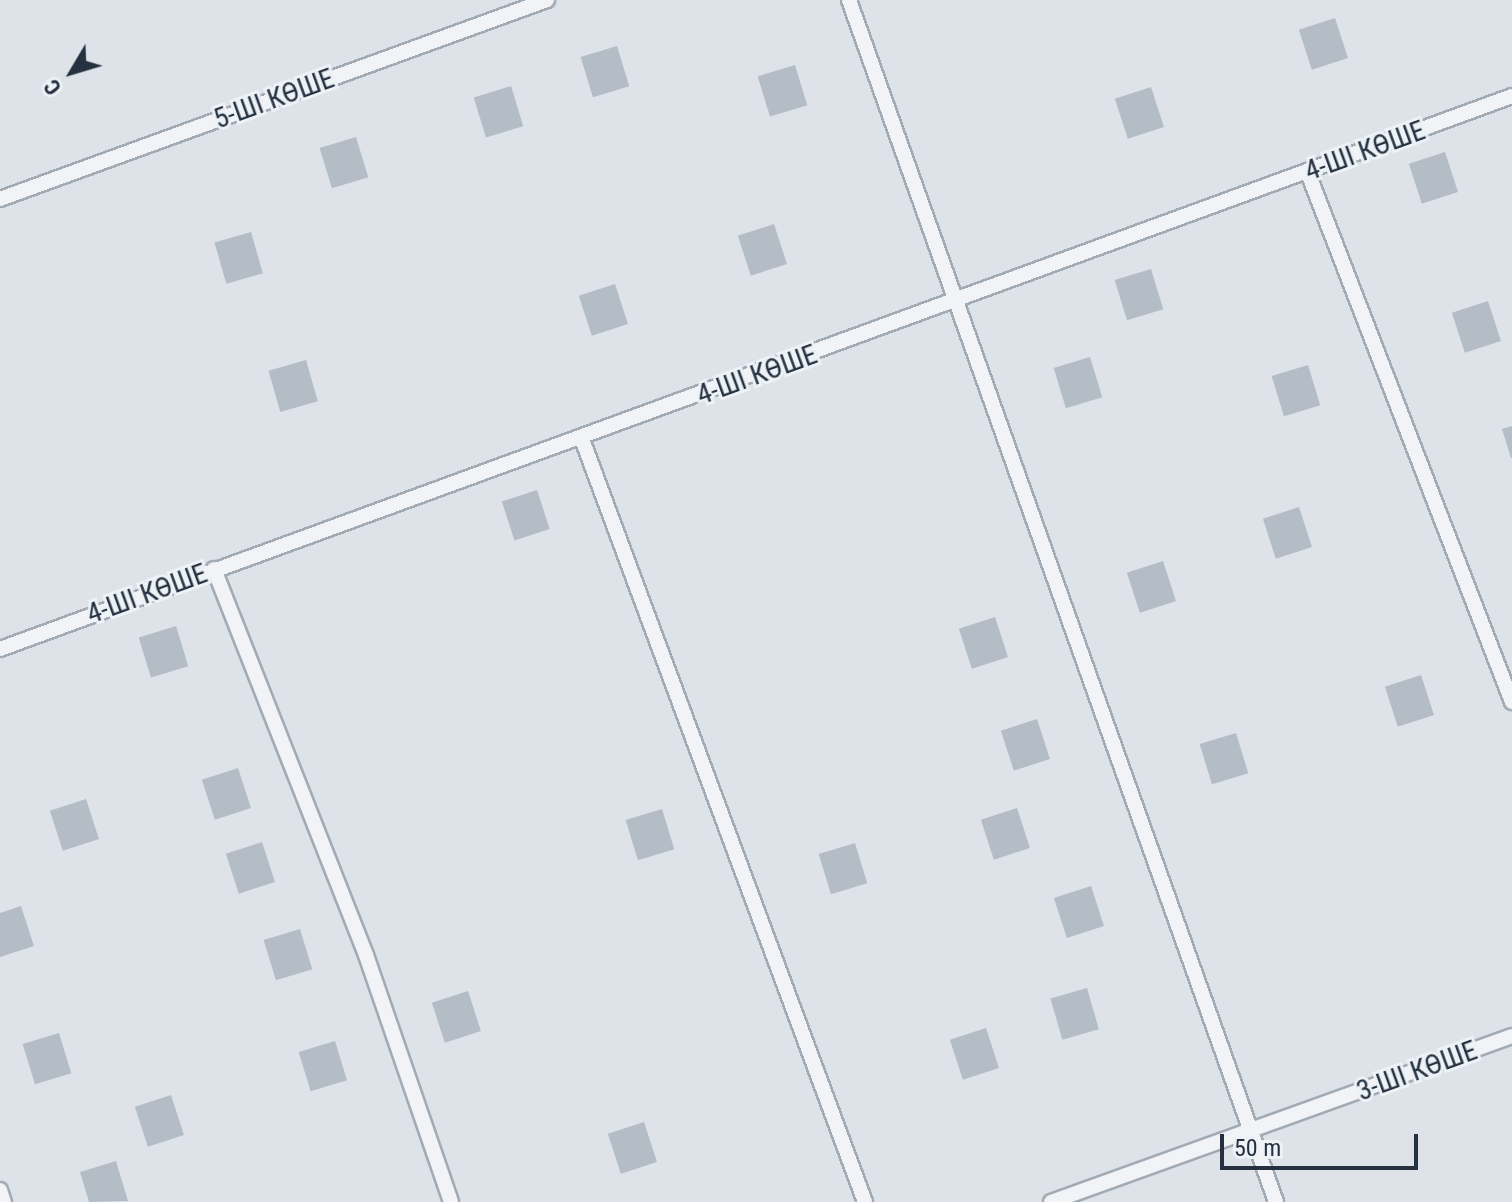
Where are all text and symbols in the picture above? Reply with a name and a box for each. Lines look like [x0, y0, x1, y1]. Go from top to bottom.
north arrow [32, 32, 112, 112]
street label: 5-ШІ КӨШЕ [209, 62, 339, 136]
text: С [39, 74, 66, 100]
street label: 4-ШІ КӨШЕ [1300, 114, 1430, 188]
street label: 4-ШІ КӨШЕ [692, 338, 822, 412]
street label: 4-ШІ КӨШЕ [82, 557, 212, 631]
street label: 3-ШІ КӨШЕ [1352, 1034, 1482, 1108]
scale bar [1224, 1118, 1422, 1168]
text: 50 m [1234, 1134, 1281, 1162]

